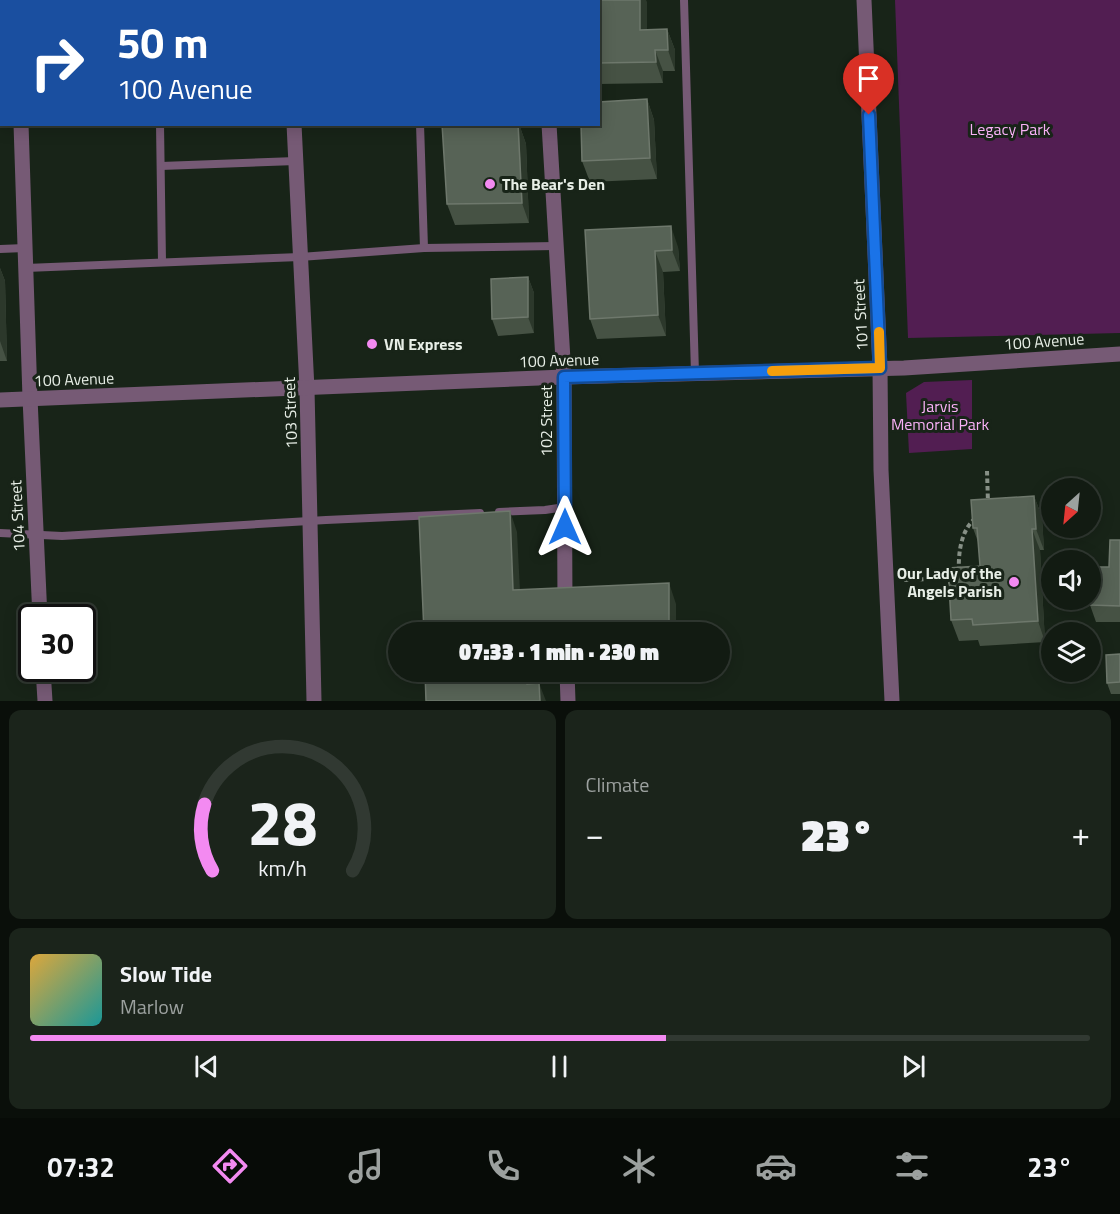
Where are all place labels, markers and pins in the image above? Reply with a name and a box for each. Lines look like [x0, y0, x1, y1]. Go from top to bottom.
pin [843, 53, 894, 115]
place label: The Bear's Den [502, 172, 605, 196]
marker: The Bear's Den [483, 177, 497, 191]
place label: VN Express [384, 332, 463, 356]
marker: VN Express [365, 337, 379, 351]
place label: Our Lady of the Angels Parish [897, 561, 1002, 603]
marker: Our Lady of the Angels Parish [1007, 575, 1021, 589]

